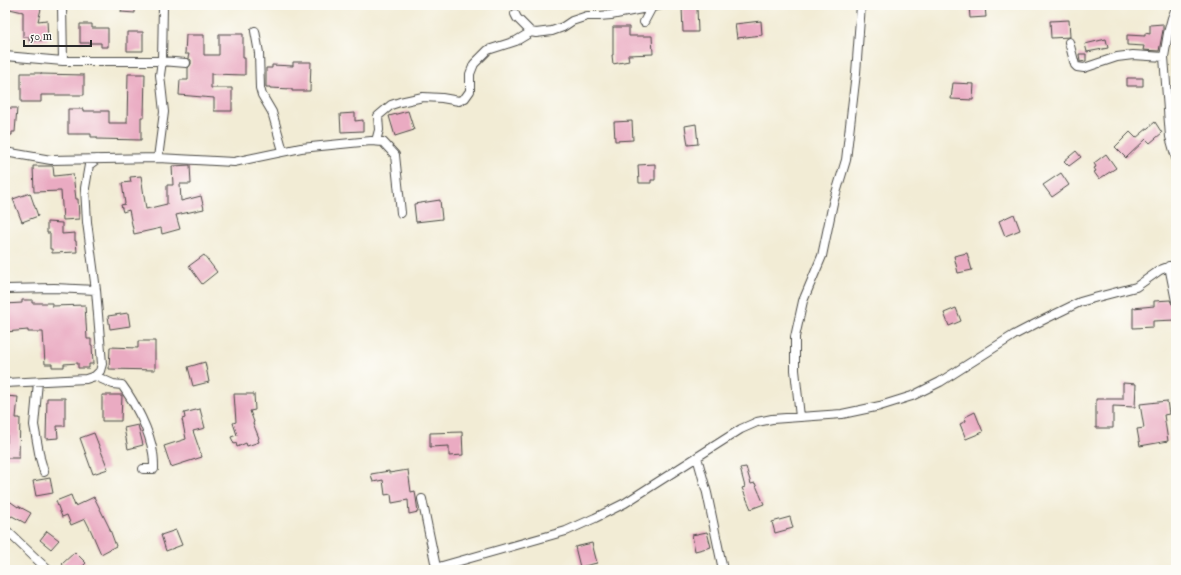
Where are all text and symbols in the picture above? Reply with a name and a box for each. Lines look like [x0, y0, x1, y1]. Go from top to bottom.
scale bar [24, 22, 91, 48]
text: 50 m [30, 29, 52, 44]

